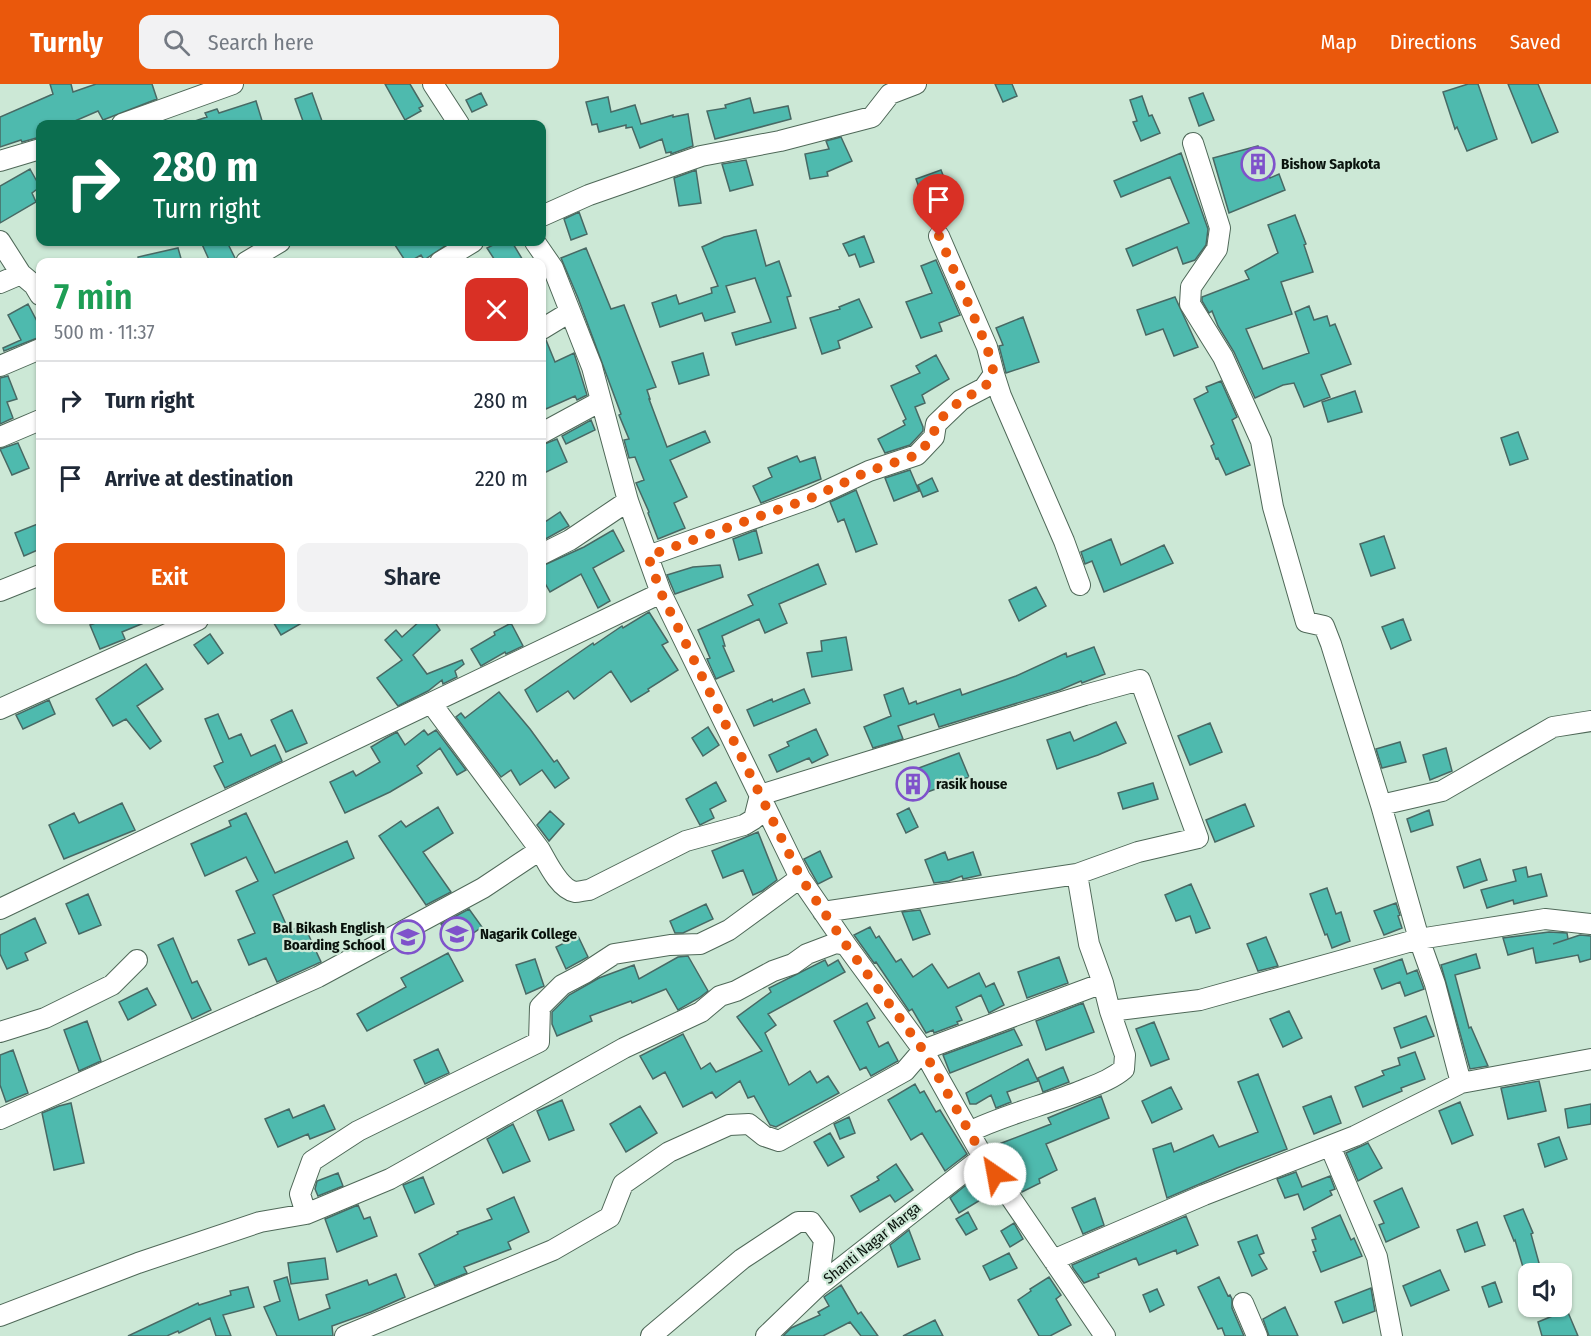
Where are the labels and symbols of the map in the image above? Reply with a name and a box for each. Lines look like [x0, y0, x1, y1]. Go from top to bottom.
building icon: Bishow Sapkota [1240, 146, 1276, 182]
place label: Bishow Sapkota [1281, 155, 1381, 173]
pin [913, 174, 964, 236]
building icon: rasik house [895, 766, 931, 802]
place label: rasik house [936, 775, 1008, 793]
school or university icon: Nagarik College [439, 916, 475, 952]
place label: Bal Bikash English Boarding School [273, 919, 386, 954]
school or university icon: Bal Bikash English Boarding School [390, 919, 426, 955]
place label: Nagarik College [480, 925, 577, 943]
position arrow [963, 1142, 1027, 1206]
street label: Shanti Nagar Marga [820, 1199, 924, 1287]

